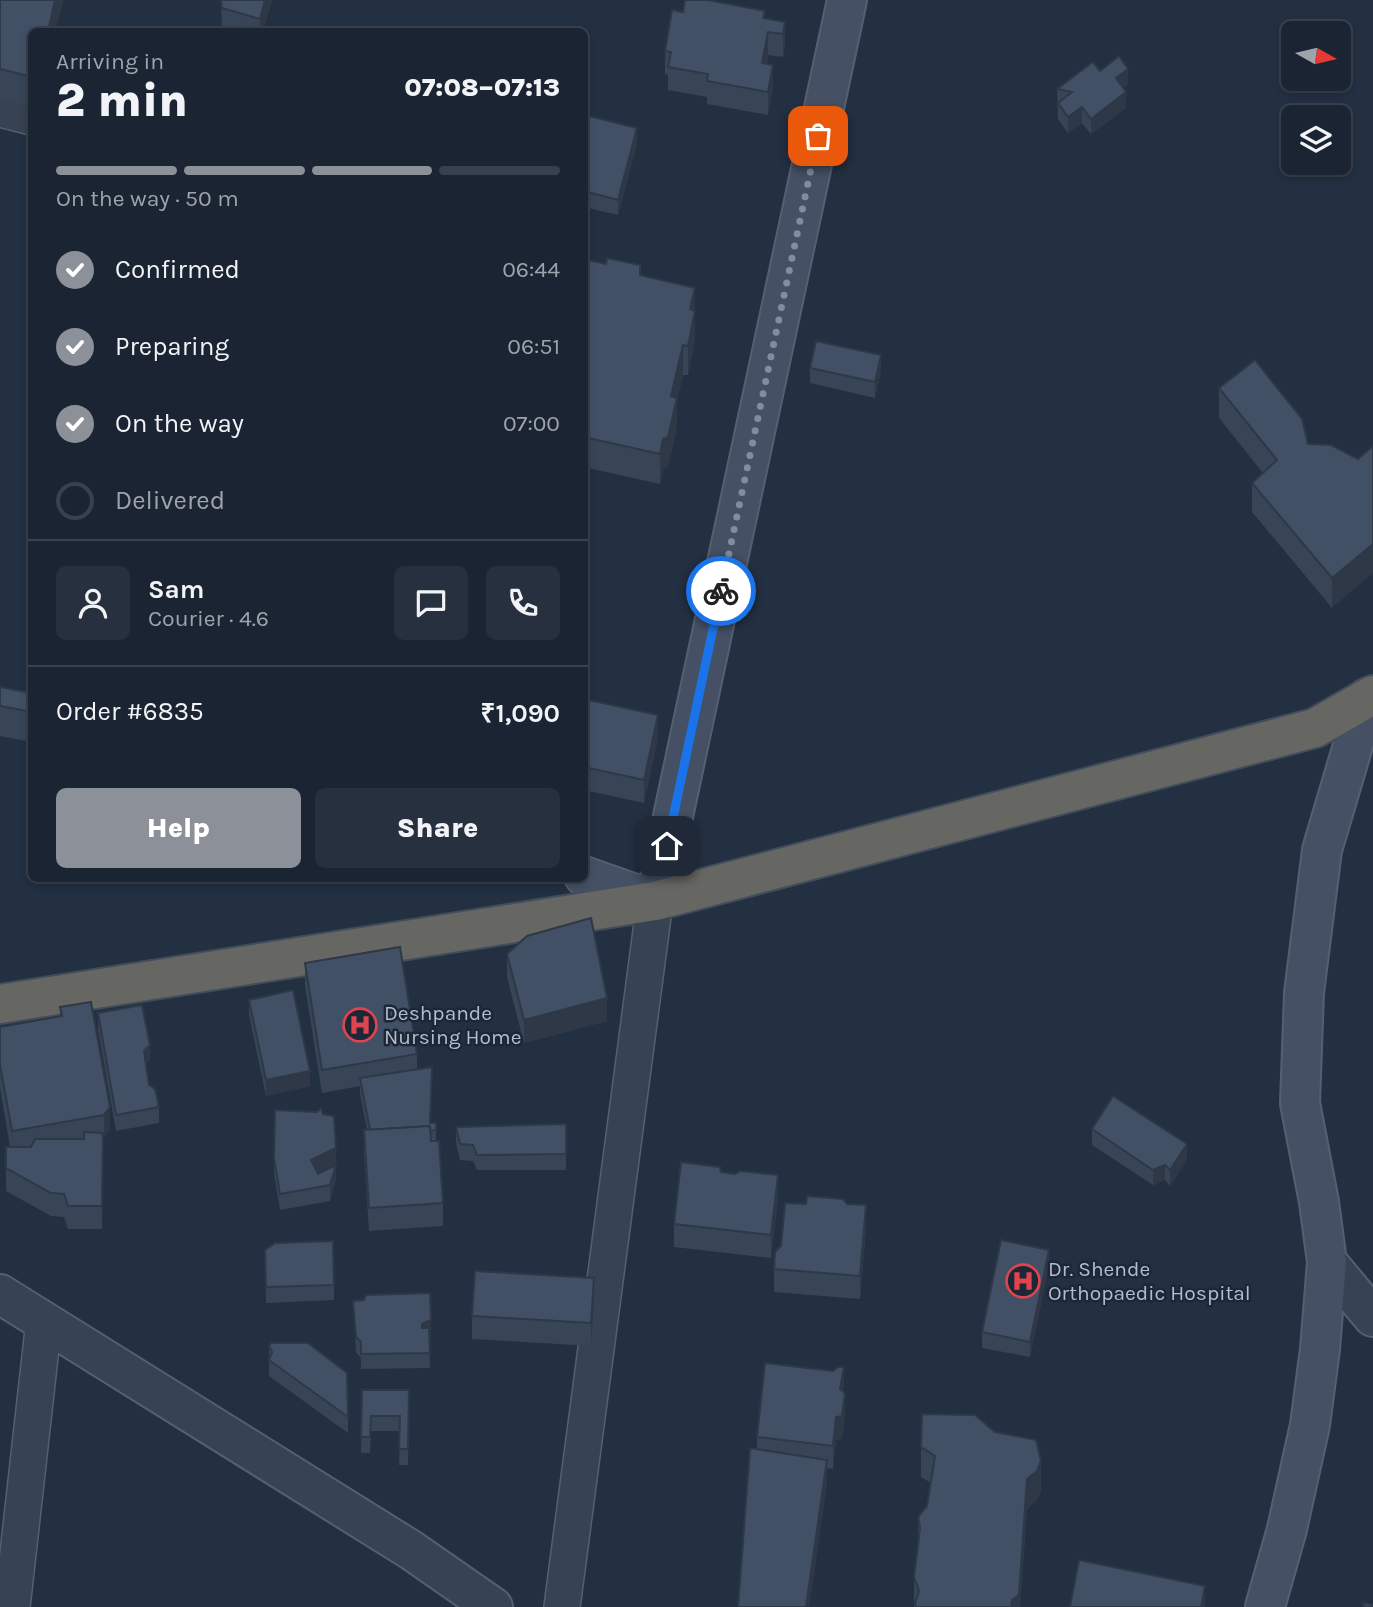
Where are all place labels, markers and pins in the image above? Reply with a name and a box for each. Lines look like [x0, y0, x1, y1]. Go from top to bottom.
pin [788, 106, 848, 166]
pin [637, 816, 697, 876]
place label: Deshpande Nursing Home [384, 1001, 521, 1049]
hospital icon: Deshpande Nursing Home [341, 1006, 379, 1044]
place label: Dr. Shende Orthopaedic Hospital [1048, 1257, 1251, 1305]
hospital icon: Dr. Shende Orthopaedic Hospital [1004, 1262, 1042, 1300]

